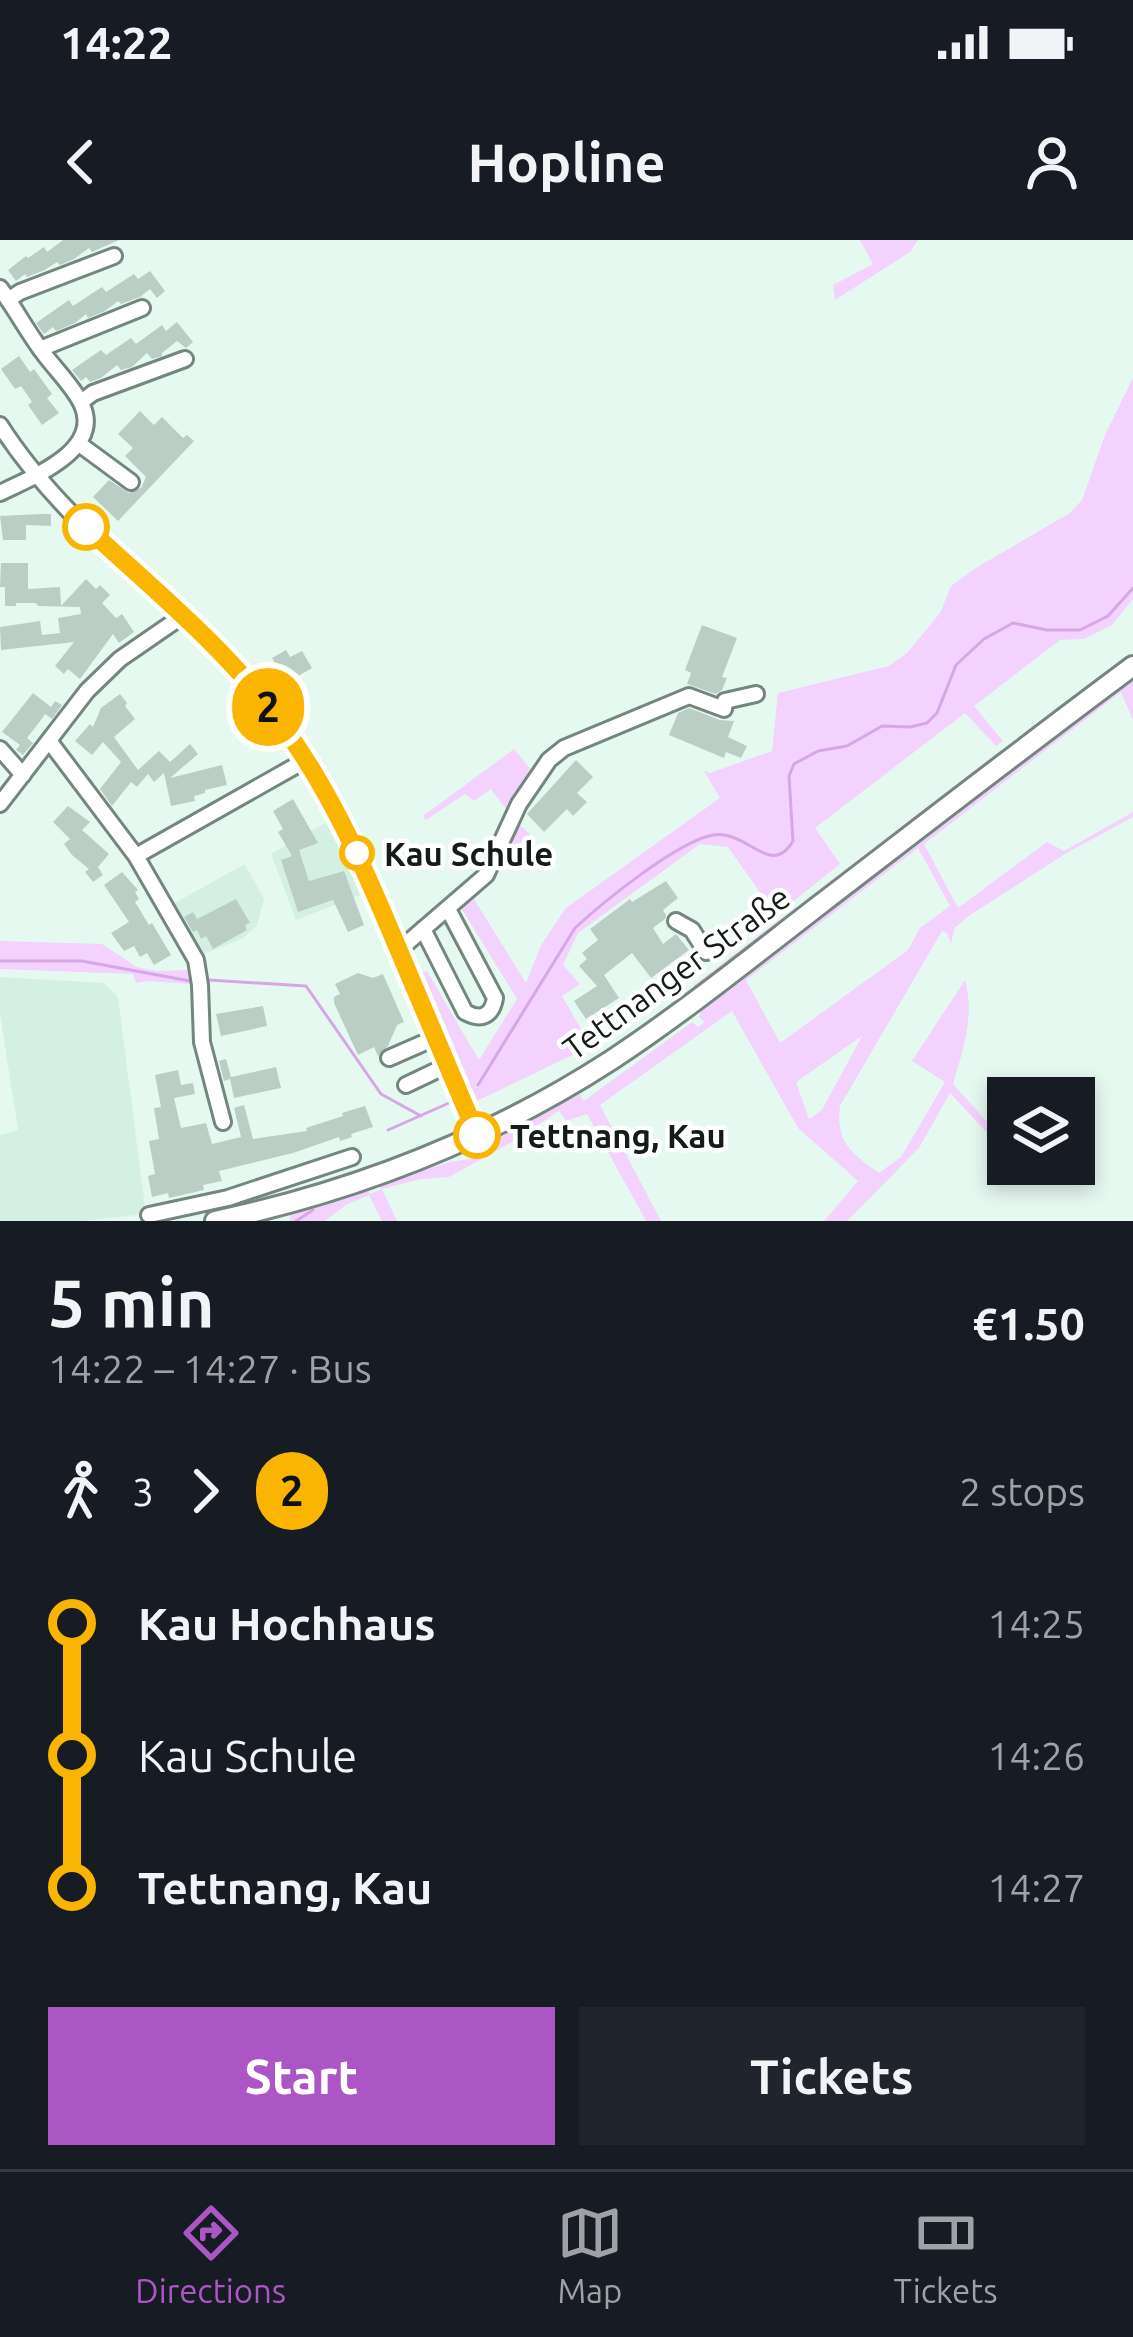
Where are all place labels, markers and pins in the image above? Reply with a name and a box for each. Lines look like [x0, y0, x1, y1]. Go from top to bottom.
unlabelled marker [64, 505, 108, 549]
place label: Kau Schule [384, 835, 553, 872]
marker: Kau Schule [341, 837, 373, 869]
marker: Tettnang, Kau [455, 1113, 499, 1157]
place label: Tettnang, Kau [510, 1117, 726, 1154]

